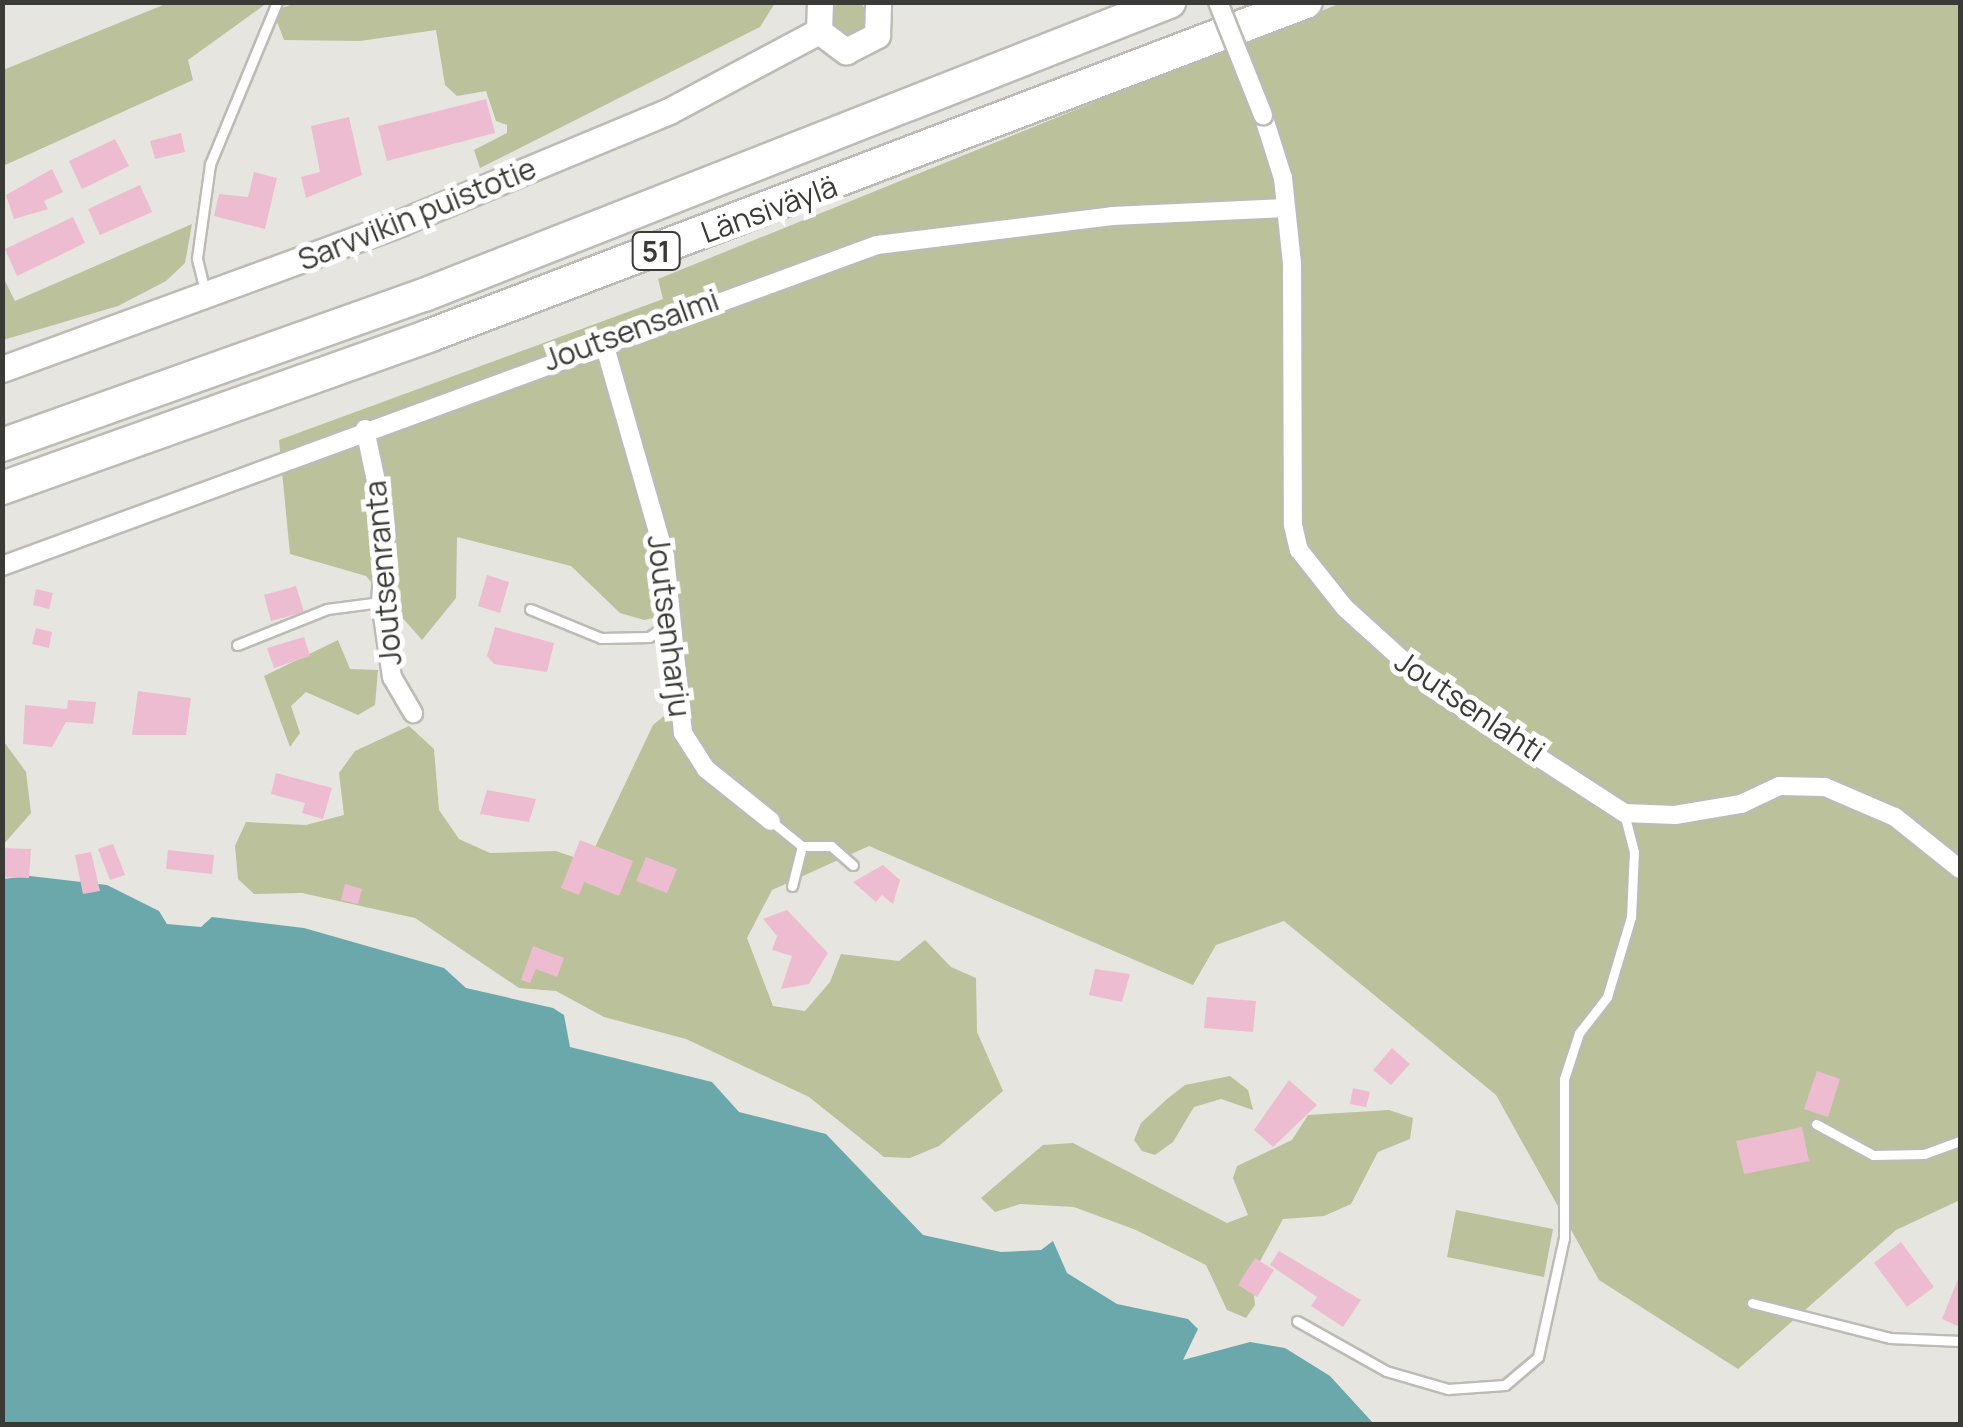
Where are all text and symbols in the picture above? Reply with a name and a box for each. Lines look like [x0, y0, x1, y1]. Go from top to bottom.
street label: Sarvvikin puistotie [293, 150, 541, 278]
street label: Länsiväylä [696, 168, 842, 250]
road number: 51 [631, 228, 681, 274]
street label: Joutsensalmi [538, 282, 724, 378]
street label: Joutsenranta [357, 479, 409, 667]
street label: Joutsenharju [640, 533, 698, 719]
street label: Joutsenlahti [1388, 643, 1552, 769]

